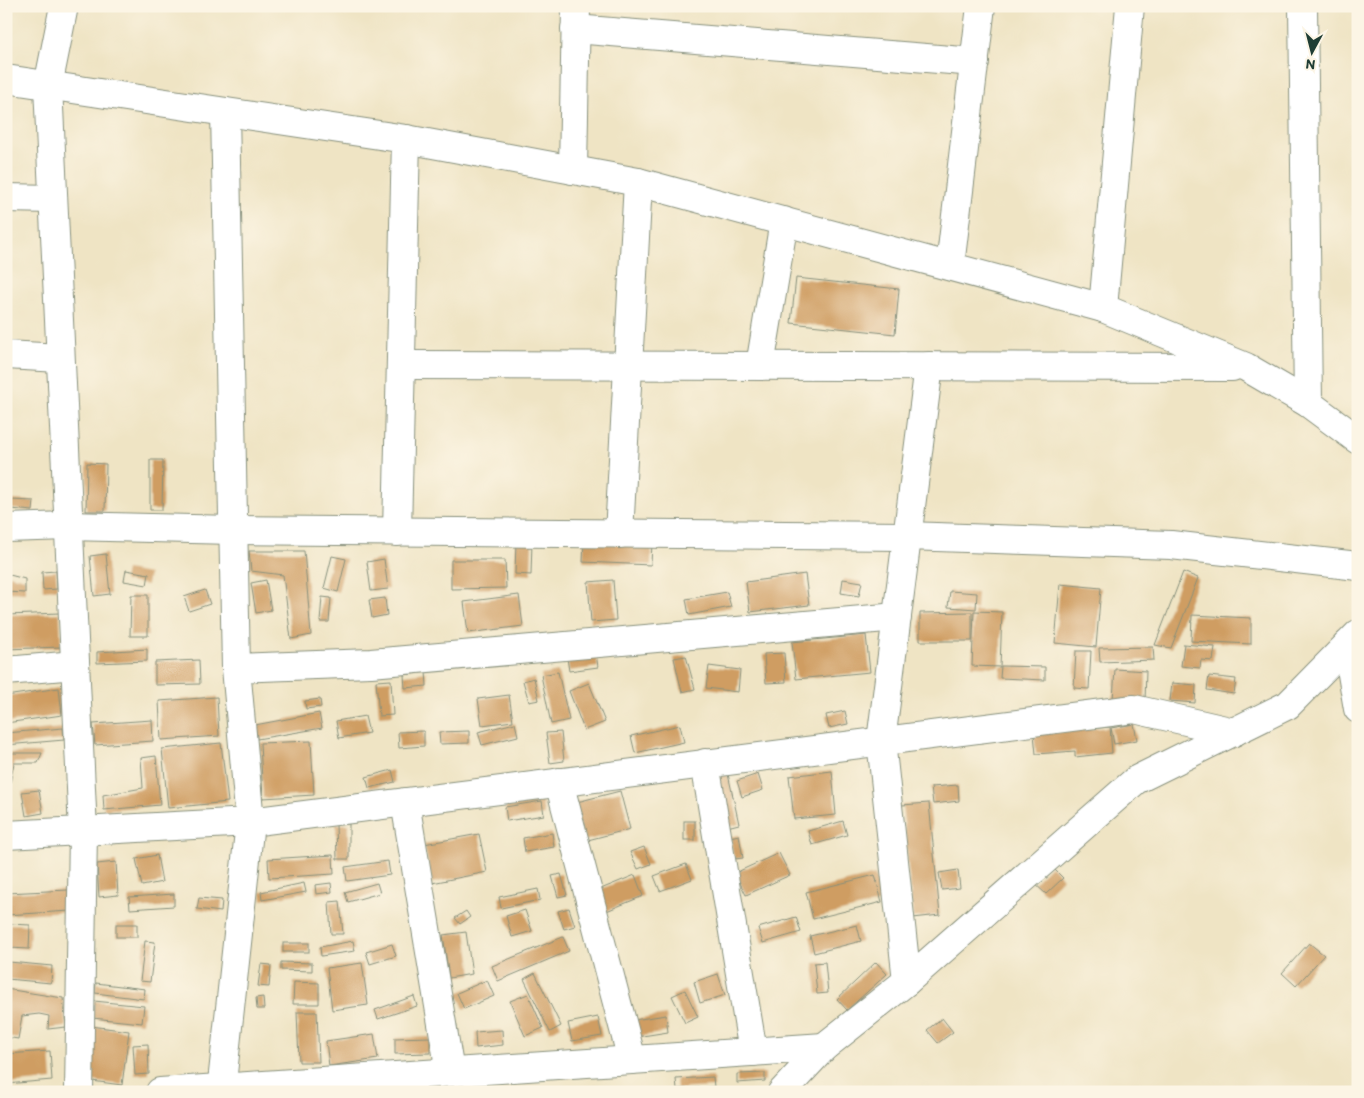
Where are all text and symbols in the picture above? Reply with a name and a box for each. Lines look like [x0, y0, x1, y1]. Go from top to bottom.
north arrow [1286, 28, 1336, 78]
text: N [1305, 55, 1316, 73]

